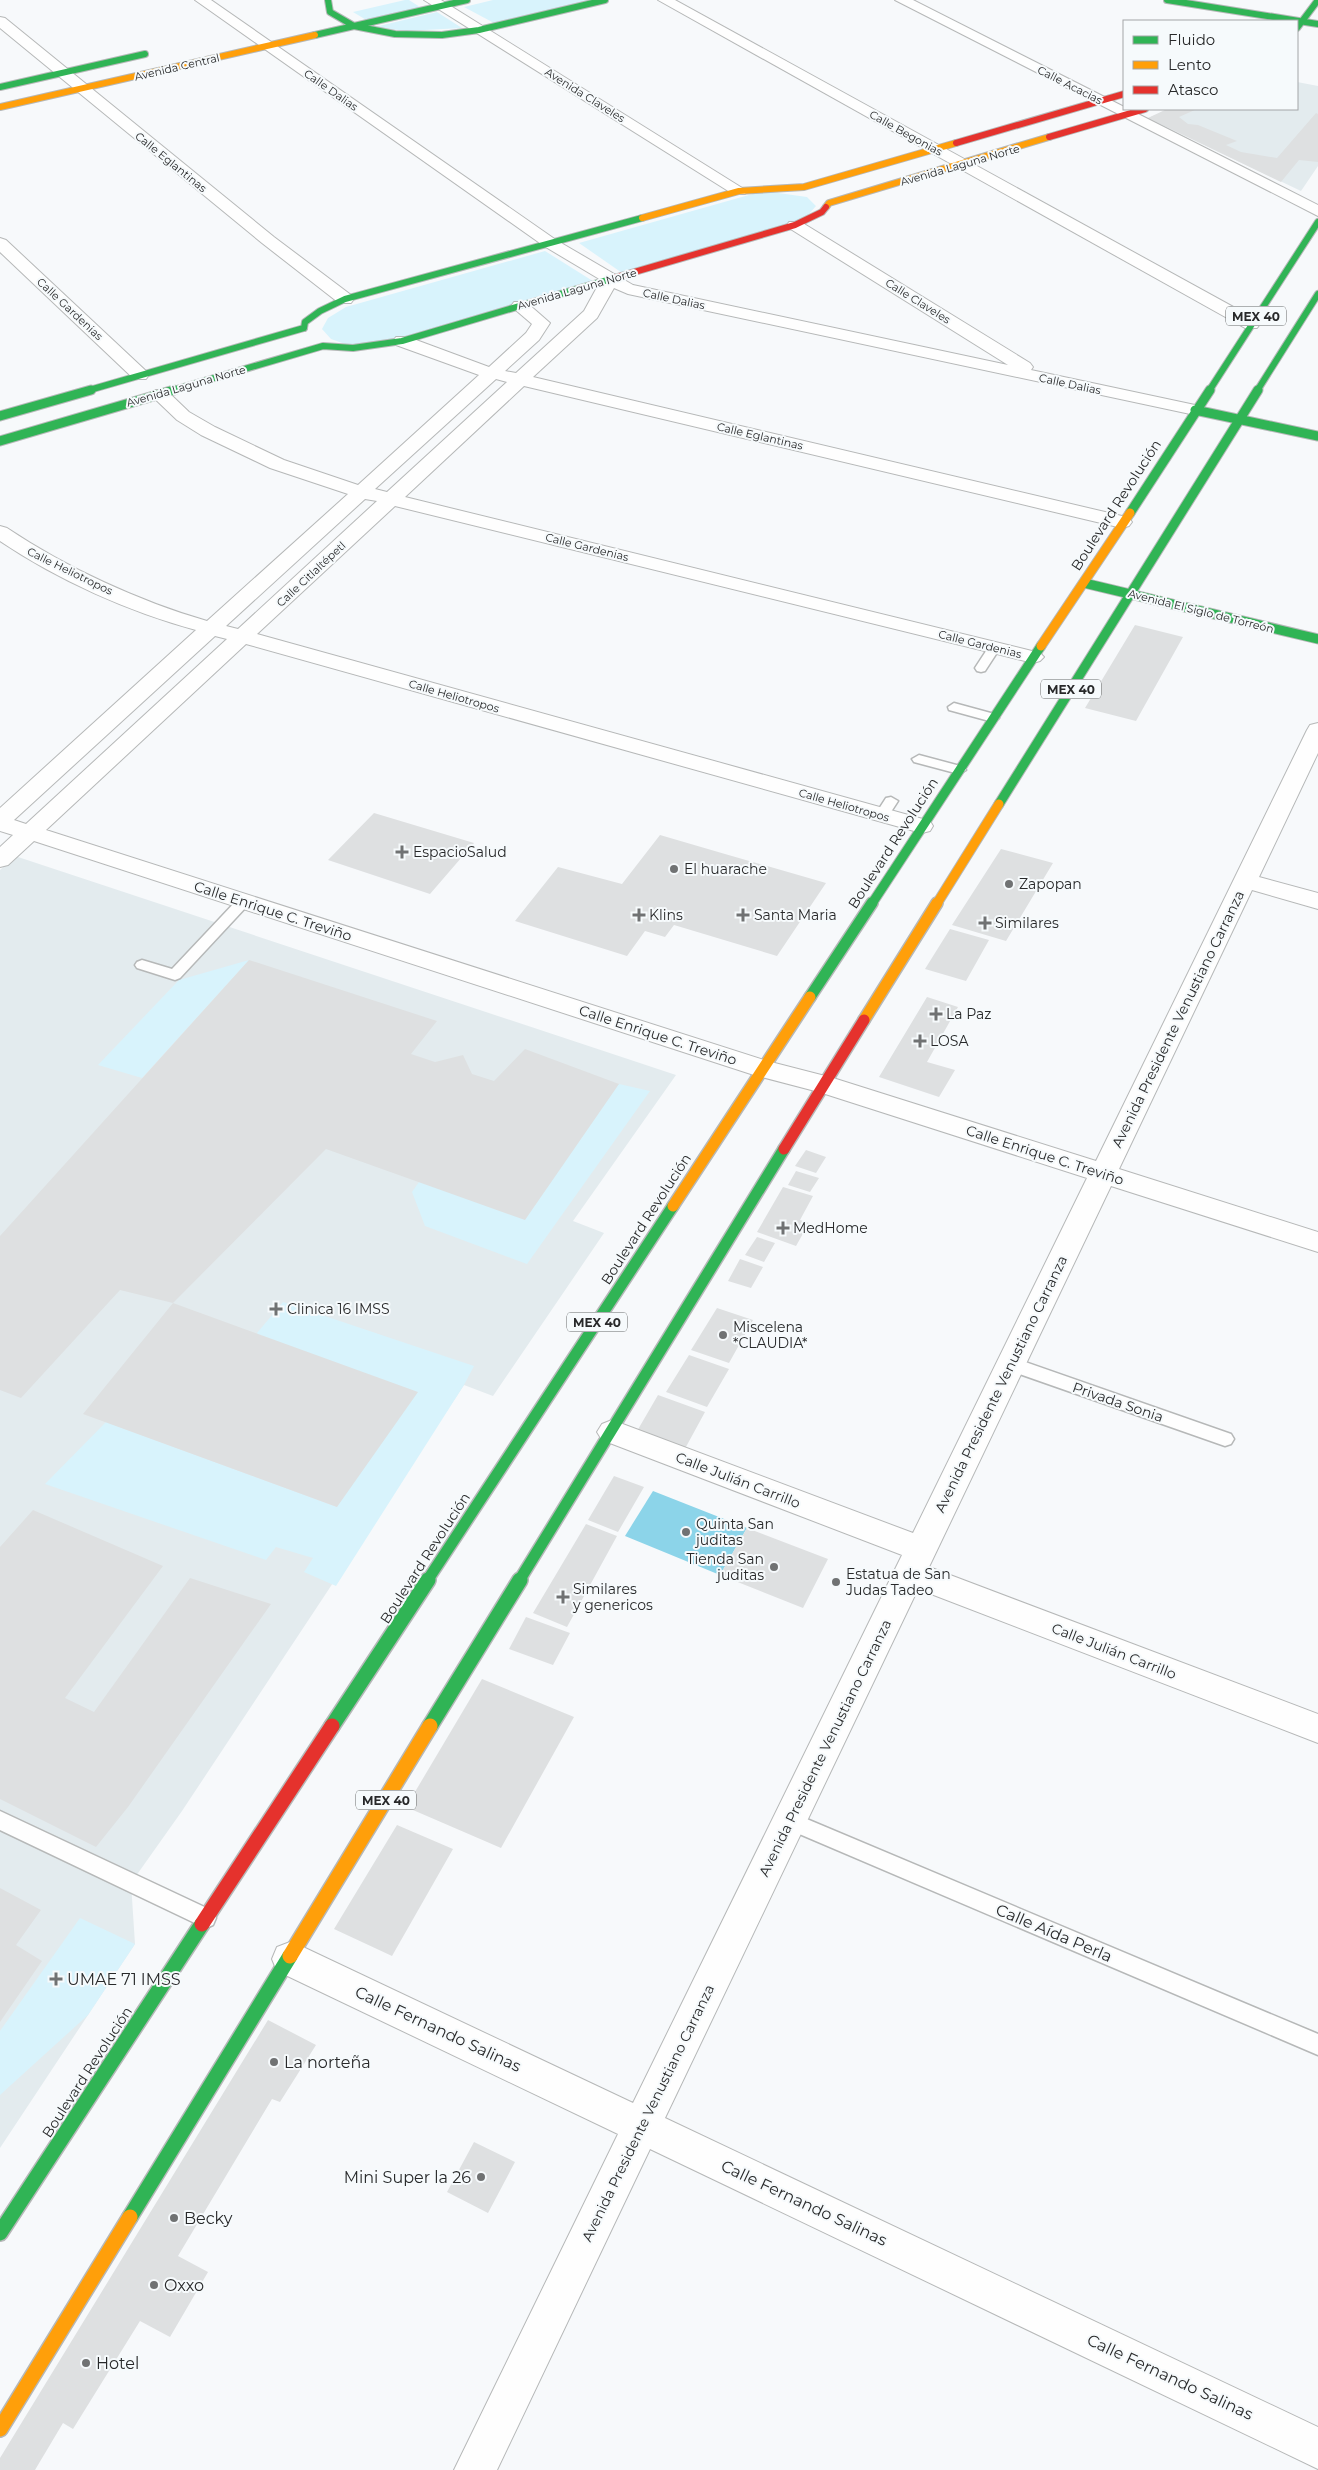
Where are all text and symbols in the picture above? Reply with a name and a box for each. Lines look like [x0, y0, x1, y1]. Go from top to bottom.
legend [1123, 20, 1298, 110]
text: Fluido [1168, 30, 1215, 49]
street label: Avenida Central [133, 50, 221, 84]
text: Lento [1168, 55, 1211, 74]
street label: Calle Acacias [1035, 63, 1105, 108]
street label: Avenida Claveles [542, 65, 628, 126]
street label: Calle Dalias [301, 66, 361, 114]
text: Atasco [1168, 80, 1218, 99]
street label: Calle Begonias [867, 107, 945, 159]
street label: Calle Eglantinas [132, 129, 210, 196]
street label: Avenida Laguna Norte [899, 141, 1022, 189]
street label: Avenida Laguna Norte [516, 265, 639, 313]
street label: Calle Gardenias [34, 275, 106, 344]
street label: Calle Claveles [883, 275, 954, 327]
street label: Calle Dalias [642, 286, 707, 313]
road number: MEX 40 [1226, 306, 1286, 326]
street label: Avenida Laguna Norte [125, 362, 248, 410]
street label: Calle Dalias [1038, 371, 1103, 398]
street label: Calle Eglantinas [716, 419, 805, 453]
street label: Boulevard Revolución [1067, 436, 1165, 574]
street label: Calle Gardenias [544, 530, 631, 564]
street label: Calle Citlaltépetl [273, 538, 349, 610]
street label: Calle Heliotropos [25, 544, 116, 598]
street label: Avenida El Siglo de Torreón [1127, 586, 1275, 636]
street label: Calle Gardenias [937, 627, 1024, 661]
street label: Calle Heliotropos [407, 676, 501, 716]
road number: MEX 40 [1041, 680, 1101, 699]
street label: Boulevard Revolución [844, 774, 942, 912]
street label: Calle Heliotropos [797, 785, 891, 825]
place label: EspacioSalud [413, 843, 507, 861]
marker: EspacioSalud [395, 845, 409, 859]
place label: El huarache [684, 860, 767, 878]
marker: El huarache [668, 863, 680, 875]
place label: Zapopan [1019, 875, 1082, 893]
street label: Calle Enrique C. Treviño [192, 877, 354, 945]
marker: Zapopan [1003, 878, 1015, 890]
street label: Avenida Presidente Venustiano Carranza [1108, 887, 1248, 1151]
place label: Klins [649, 906, 683, 924]
place label: Santa Maria [754, 906, 837, 924]
marker: Santa Maria [736, 908, 750, 922]
marker: Klins [633, 909, 645, 921]
place label: Similares [995, 914, 1059, 932]
marker: Similares [979, 917, 991, 929]
street label: Calle Enrique C. Treviño [577, 1001, 739, 1069]
place label: La Paz [946, 1005, 991, 1023]
marker: La Paz [930, 1008, 942, 1020]
place label: LOSA [930, 1032, 969, 1050]
marker: LOSA [914, 1035, 926, 1047]
street label: Calle Enrique C. Treviño [964, 1121, 1126, 1189]
street label: Boulevard Revolución [597, 1150, 695, 1288]
place label: MedHome [793, 1219, 868, 1237]
marker: MedHome [777, 1222, 789, 1234]
street label: Avenida Presidente Venustiano Carranza [931, 1252, 1071, 1516]
place label: Clinica 16 IMSS [287, 1300, 390, 1318]
marker: Clinica 16 IMSS [269, 1302, 283, 1316]
road number: MEX 40 [567, 1312, 627, 1331]
place label: Miscelena *CLAUDIA* [733, 1318, 808, 1352]
marker: Miscelena *CLAUDIA* [717, 1329, 729, 1341]
street label: Privada Sonia [1070, 1378, 1166, 1426]
street label: Calle Julián Carrillo [673, 1448, 803, 1512]
street label: Boulevard Revolución [376, 1489, 474, 1627]
place label: Quinta San juditas [694, 1515, 774, 1549]
marker: Quinta San juditas [680, 1526, 692, 1538]
place label: Tienda San juditas [687, 1550, 764, 1584]
marker: Tienda San juditas [768, 1561, 780, 1573]
place label: Estatua de San Judas Tadeo [845, 1565, 951, 1599]
marker: Estatua de San Judas Tadeo [830, 1576, 842, 1588]
place label: Similares y genericos [572, 1580, 653, 1614]
marker: Similares y genericos [557, 1591, 569, 1603]
street label: Avenida Presidente Venustiano Carranza [755, 1616, 895, 1880]
street label: Calle Julián Carrillo [1049, 1619, 1179, 1683]
road number: MEX 40 [356, 1790, 416, 1810]
street label: Calle Aída Perla [993, 1900, 1115, 1966]
place label: UMAE 71 IMSS [67, 1970, 181, 1989]
marker: UMAE 71 IMSS [49, 1972, 63, 1986]
street label: Avenida Presidente Venustiano Carranza [578, 1981, 718, 2245]
street label: Calle Fernando Salinas [352, 1982, 524, 2076]
street label: Boulevard Revolución [38, 2003, 136, 2141]
place label: La norteña [284, 2053, 371, 2072]
marker: La norteña [268, 2056, 280, 2068]
street label: Calle Fernando Salinas [718, 2156, 890, 2250]
place label: Mini Super la 26 [344, 2168, 471, 2187]
marker: Mini Super la 26 [475, 2171, 487, 2183]
place label: Becky [184, 2209, 233, 2228]
marker: Becky [168, 2212, 180, 2224]
place label: Oxxo [164, 2276, 204, 2295]
marker: Oxxo [148, 2279, 160, 2291]
street label: Calle Fernando Salinas [1084, 2330, 1256, 2424]
place label: Hotel [96, 2354, 139, 2373]
marker: Hotel [80, 2357, 92, 2369]

